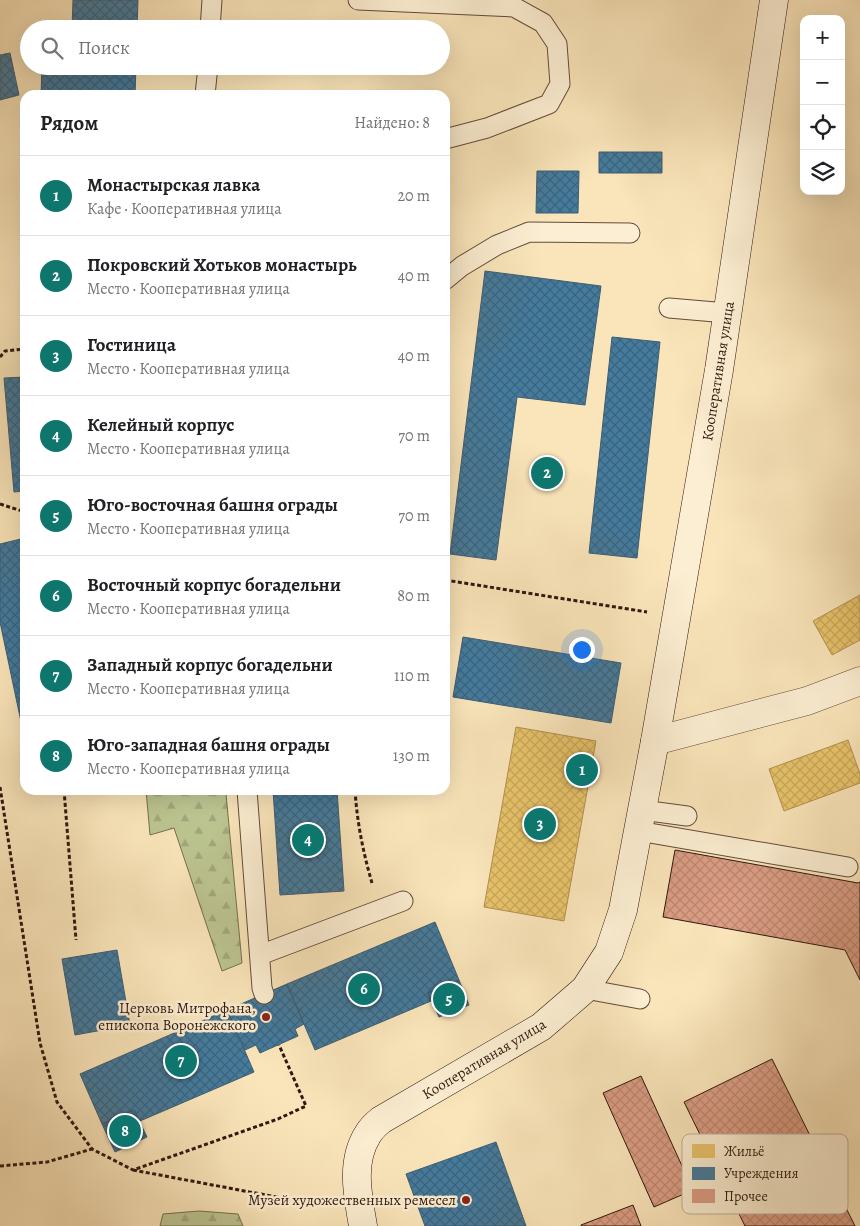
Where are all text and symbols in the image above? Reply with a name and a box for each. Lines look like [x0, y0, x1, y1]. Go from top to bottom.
map controls [800, 15, 845, 195]
button: + [800, 15, 845, 60]
search box [20, 20, 450, 75]
icon: search [38, 34, 66, 62]
text: Поиск [78, 35, 130, 61]
button: − [800, 60, 845, 105]
button: locate [800, 105, 845, 150]
text: Рядом [40, 109, 98, 137]
text: Найдено: 8 [354, 112, 430, 134]
button: layers [800, 150, 845, 195]
text: Монастырская лавка [87, 172, 260, 198]
text: 1 [53, 185, 59, 207]
text: 20 m [397, 185, 430, 207]
text: Кафе · Кооперативная улица [87, 198, 282, 220]
text: Покровский Хотьков монастырь [87, 252, 357, 278]
text: 2 [52, 265, 60, 287]
text: 40 m [398, 265, 430, 287]
text: Место · Кооперативная улица [87, 278, 290, 300]
street label: Кооперативная улица [697, 300, 739, 442]
text: Гостиница [87, 332, 176, 358]
text: 3 [53, 345, 59, 367]
text: 40 m [398, 345, 430, 367]
text: Место · Кооперативная улица [87, 358, 290, 380]
text: Келейный корпус [87, 412, 235, 438]
text: 4 [52, 425, 60, 447]
text: 70 m [398, 425, 430, 447]
text: Место · Кооперативная улица [87, 438, 290, 460]
pin: 2 [531, 454, 563, 492]
text: Юго-восточная башня ограды [87, 492, 338, 518]
text: 5 [53, 505, 59, 527]
text: 70 m [398, 505, 430, 527]
text: Место · Кооперативная улица [87, 518, 290, 540]
text: Восточный корпус богадельни [87, 572, 341, 598]
text: 6 [52, 585, 60, 607]
text: 80 m [397, 585, 430, 607]
text: Место · Кооперативная улица [87, 598, 290, 620]
your location [569, 637, 595, 663]
text: Западный корпус богадельни [87, 652, 333, 678]
text: 7 [53, 665, 59, 687]
text: 110 m [394, 665, 430, 687]
text: Место · Кооперативная улица [87, 678, 290, 700]
text: Юго-западная башня ограды [87, 732, 330, 758]
text: 8 [52, 745, 60, 767]
text: 130 m [393, 745, 430, 767]
pin: 1 [566, 751, 598, 789]
text: Место · Кооперативная улица [87, 758, 290, 780]
pin: 3 [524, 805, 556, 843]
pin: 4 [292, 821, 324, 859]
pin: 6 [348, 970, 380, 1008]
pin: 5 [433, 980, 465, 1018]
place label: Церковь Митрофана, епископа Воронежского [98, 998, 256, 1035]
marker: Церковь Митрофана, епископа Воронежского [260, 1011, 272, 1023]
street label: Кооперативная улица [418, 1014, 550, 1104]
pin: 7 [165, 1042, 197, 1080]
pin: 8 [109, 1112, 141, 1150]
legend [682, 1134, 848, 1214]
text: Жильё [724, 1142, 764, 1161]
text: Учреждения [724, 1164, 799, 1183]
text: Прочее [724, 1187, 768, 1206]
place label: Музей художественных ремесел [248, 1190, 456, 1210]
marker: Музей художественных ремесел [460, 1194, 472, 1206]

